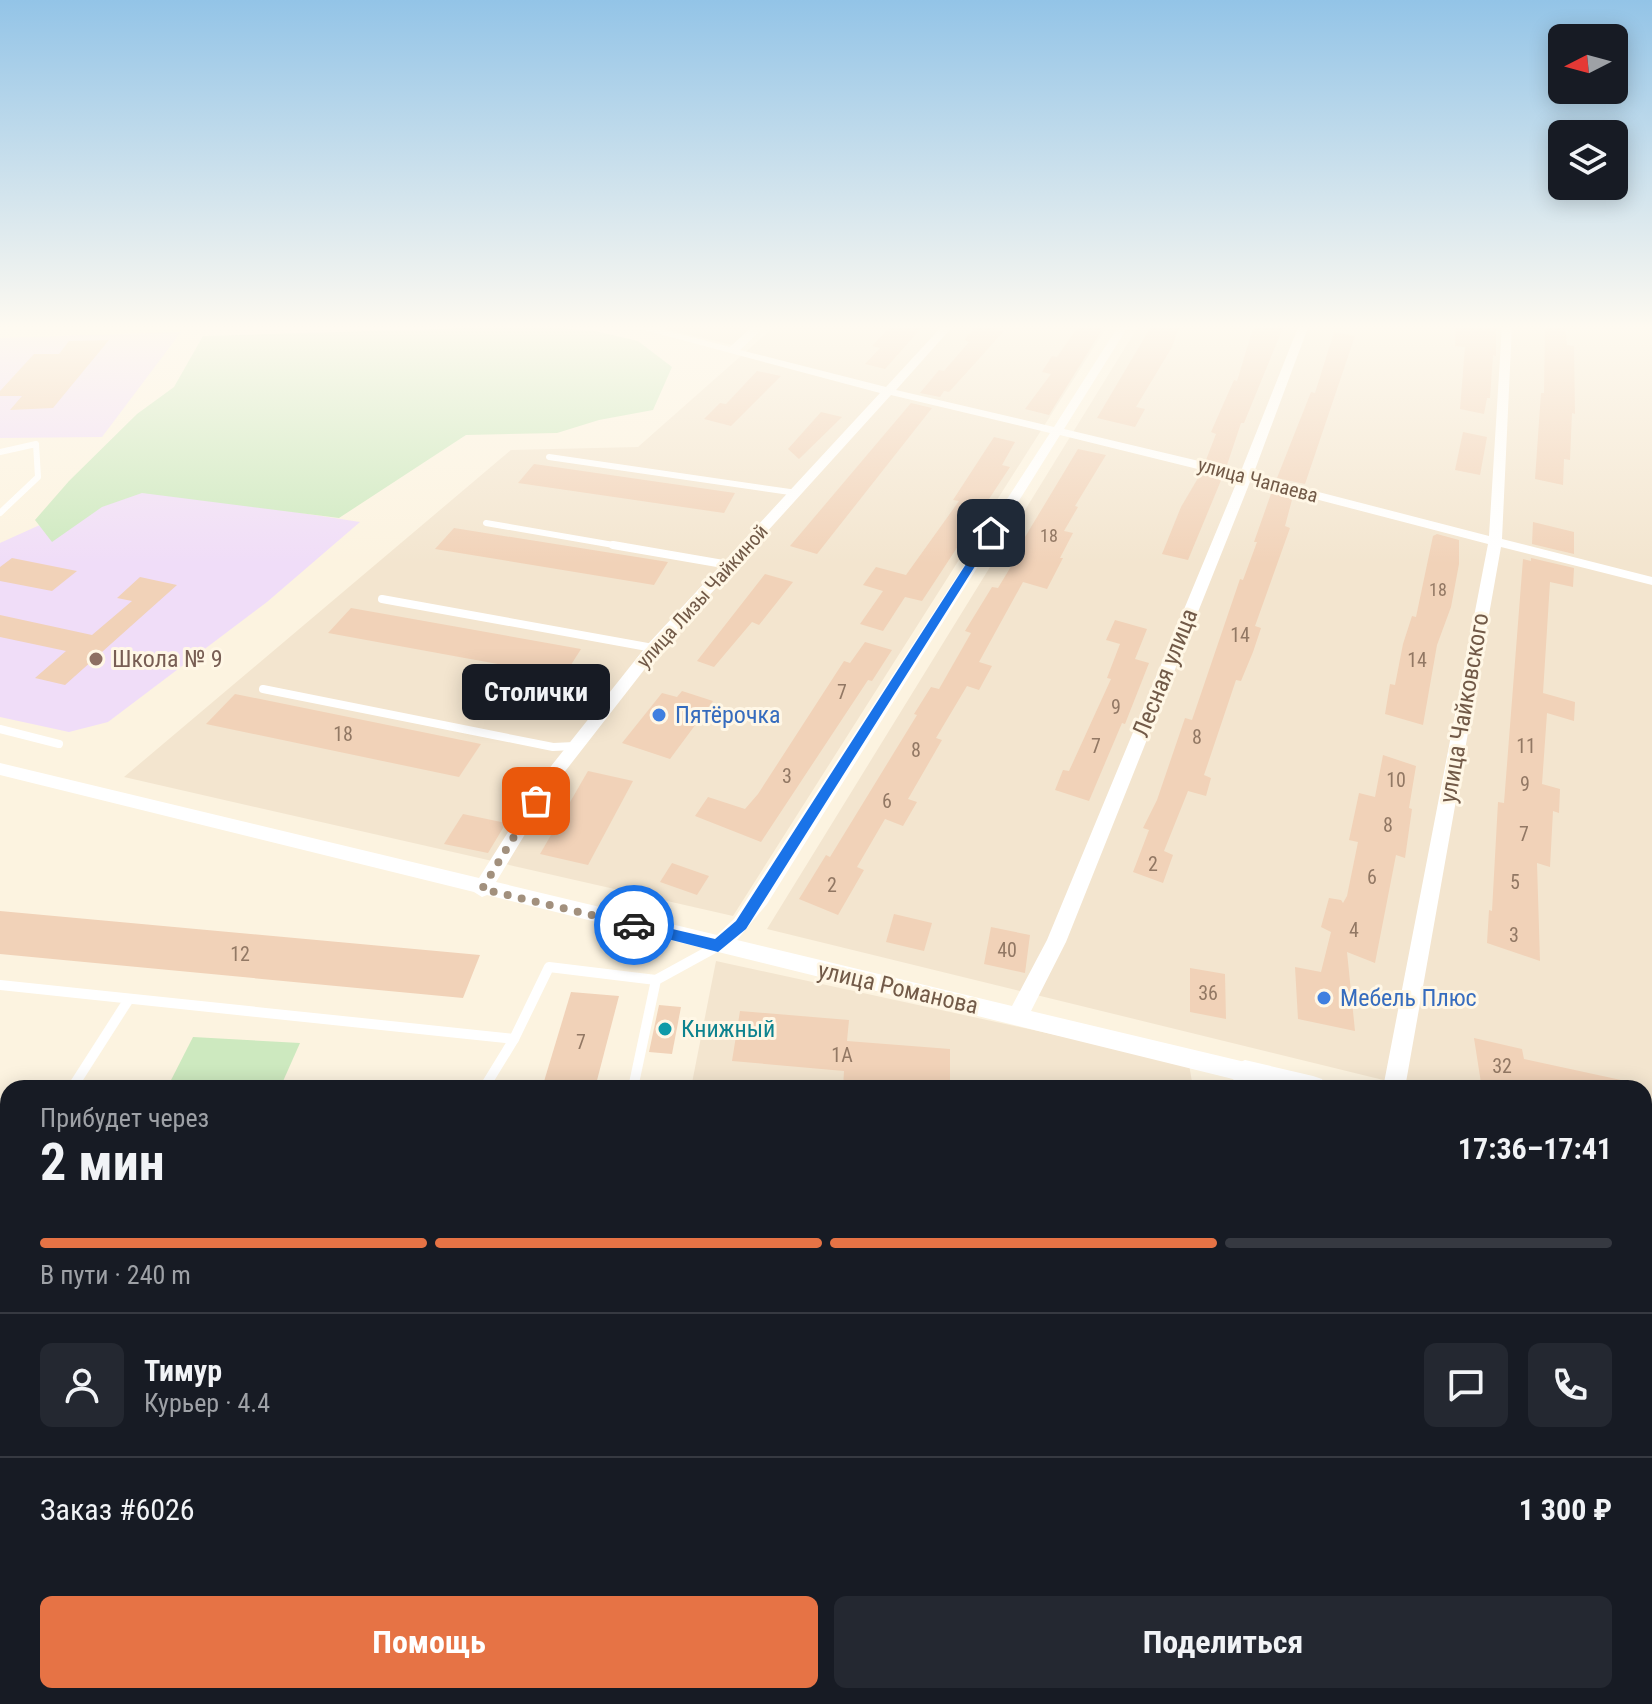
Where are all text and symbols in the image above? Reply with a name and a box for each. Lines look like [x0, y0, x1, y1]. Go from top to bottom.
north arrow [1548, 24, 1628, 104]
map controls [1548, 24, 1628, 200]
button: layers [1548, 120, 1628, 200]
street label: улица Чапаева [1195, 452, 1321, 508]
pin [957, 499, 1025, 567]
icon: home [969, 511, 1013, 555]
street label: улица Лизы Чайкиной [631, 519, 773, 673]
house number: 18 [1040, 525, 1058, 546]
house number: 18 [1429, 579, 1447, 600]
street label: Лесная улица [1127, 605, 1203, 741]
street label: улица Чайковского [1434, 611, 1494, 805]
house number: 14 [1230, 623, 1250, 647]
place label: Школа № 9 [112, 645, 223, 673]
house number: 14 [1407, 648, 1427, 672]
marker: Школа № 9 [87, 650, 105, 668]
callout: Столички [462, 665, 610, 721]
text: Столички [484, 677, 588, 707]
house number: 7 [837, 680, 847, 704]
house number: 9 [1111, 695, 1121, 719]
place label: Пятёрочка [675, 701, 780, 729]
marker: Пятёрочка [650, 706, 668, 724]
house number: 18 [333, 722, 353, 746]
house number: 8 [1192, 725, 1202, 749]
house number: 7 [1091, 734, 1101, 758]
house number: 11 [1516, 734, 1536, 758]
house number: 8 [911, 738, 921, 762]
house number: 3 [782, 764, 792, 788]
pin [502, 767, 570, 835]
house number: 10 [1386, 768, 1406, 792]
house number: 9 [1520, 772, 1530, 796]
icon: bag [514, 779, 558, 823]
house number: 6 [882, 789, 892, 813]
house number: 8 [1383, 813, 1393, 837]
house number: 7 [1519, 822, 1529, 846]
house number: 2 [1148, 852, 1158, 876]
house number: 6 [1367, 865, 1377, 889]
house number: 5 [1510, 870, 1520, 894]
house number: 2 [827, 873, 837, 897]
courier [594, 885, 674, 965]
icon: car [612, 903, 656, 947]
house number: 4 [1349, 918, 1359, 942]
house number: 3 [1509, 923, 1519, 947]
house number: 40 [997, 938, 1017, 962]
house number: 12 [230, 942, 250, 966]
street label: улица Романова [815, 956, 981, 1020]
house number: 36 [1198, 981, 1218, 1005]
place label: Мебель Плюс [1340, 984, 1477, 1012]
marker: Мебель Плюс [1315, 989, 1333, 1007]
place label: Книжный [681, 1015, 775, 1043]
marker: Книжный [656, 1020, 674, 1038]
house number: 7 [576, 1030, 586, 1054]
house number: 1А [831, 1043, 853, 1067]
house number: 32 [1492, 1054, 1512, 1078]
text: Прибудет через [40, 1103, 209, 1133]
text: 17:36–17:41 [1458, 1131, 1612, 1166]
text: 2 мин [40, 1132, 165, 1193]
text: В пути · 240 m [40, 1260, 191, 1290]
button: person [40, 1343, 124, 1427]
button: chat [1424, 1343, 1508, 1427]
button: phone [1528, 1343, 1612, 1427]
text: Тимур [144, 1353, 222, 1388]
text: Курьер · 4.4 [144, 1388, 270, 1418]
text: Заказ #6026 [40, 1492, 195, 1527]
text: 1 300 ₽ [1519, 1492, 1612, 1527]
button: Помощь [40, 1596, 818, 1688]
button: Поделиться [834, 1596, 1612, 1688]

